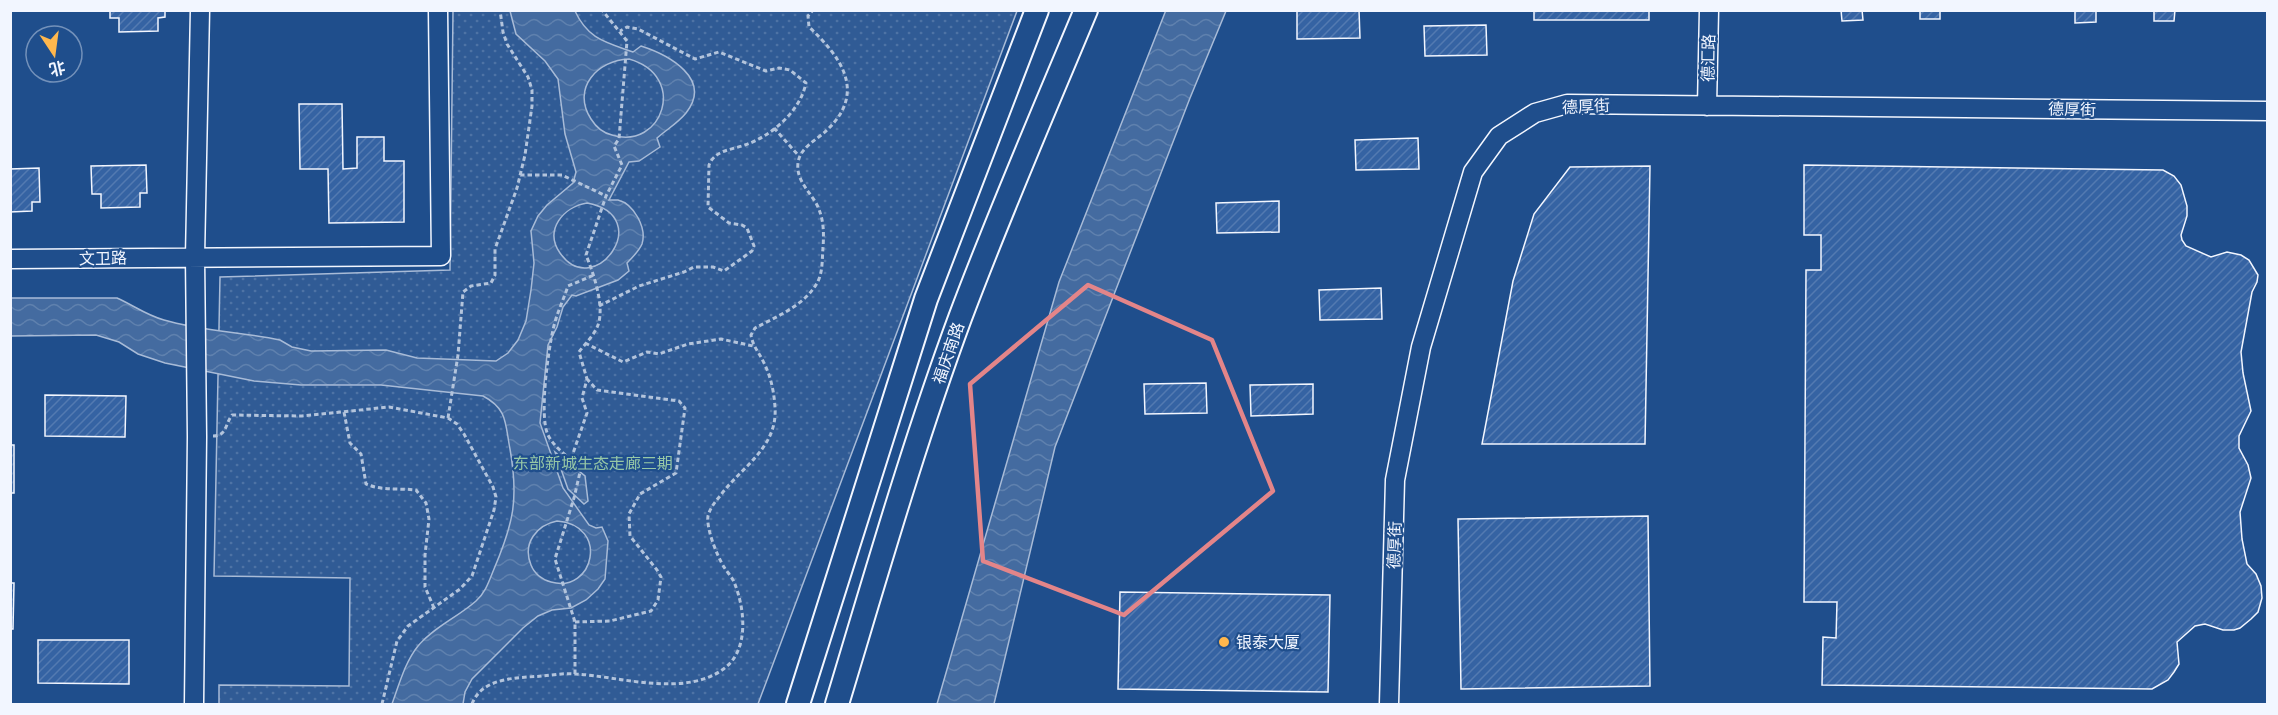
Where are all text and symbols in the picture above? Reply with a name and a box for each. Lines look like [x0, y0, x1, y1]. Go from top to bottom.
north arrow [24, 24, 84, 84]
street label: 德汇路 [1698, 34, 1718, 82]
text: 北 [47, 57, 67, 80]
street label: 德厚街 [1562, 95, 1610, 117]
street label: 德厚街 [2048, 99, 2096, 119]
street label: 文卫路 [79, 248, 127, 268]
street label: 福庆南路 [928, 319, 968, 387]
park label: 东部新城生态走廊三期 [513, 453, 673, 473]
street label: 德厚街 [1383, 521, 1405, 569]
place label: 银泰大厦 [1236, 632, 1300, 652]
marker: 银泰大厦 [1217, 635, 1231, 649]

